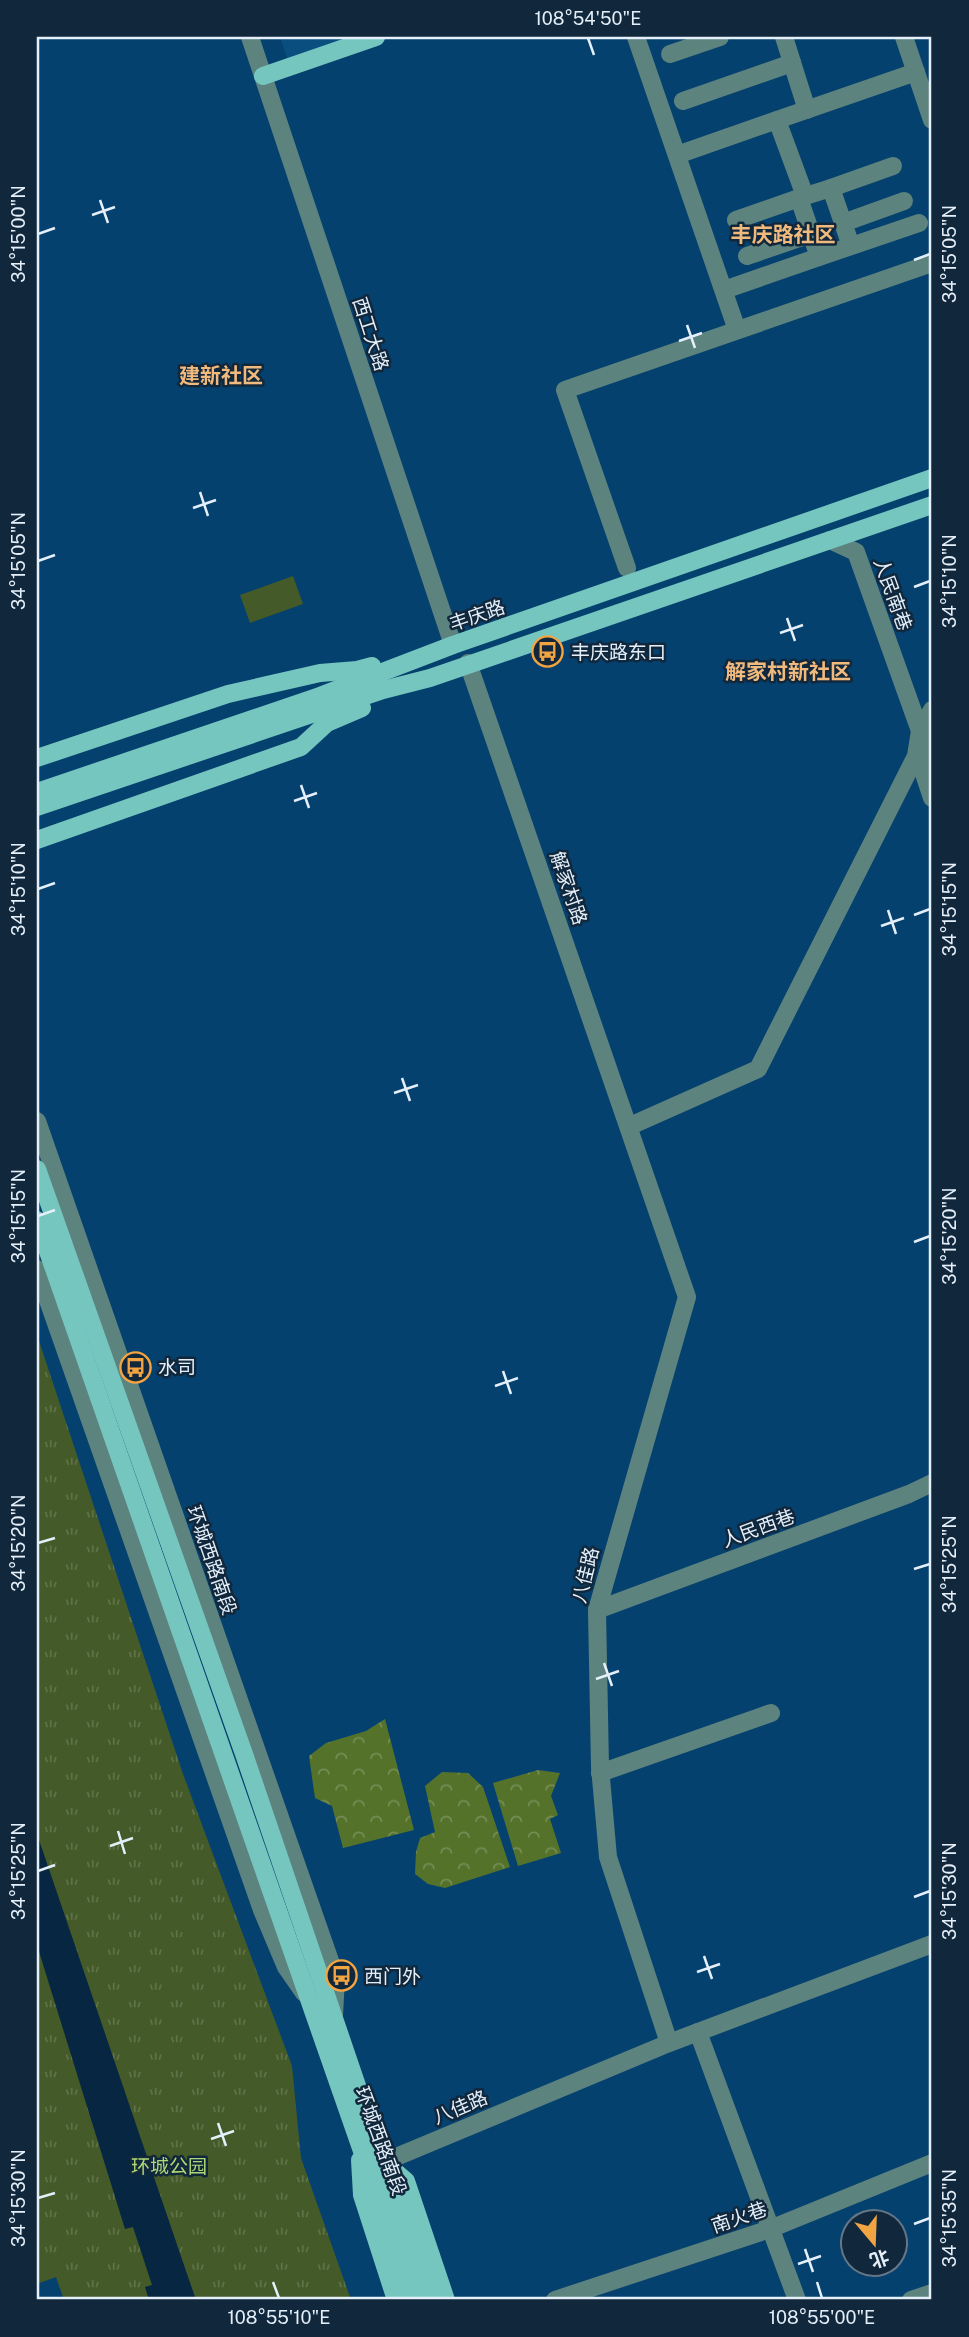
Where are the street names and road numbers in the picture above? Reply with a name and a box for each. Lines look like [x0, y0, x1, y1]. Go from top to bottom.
street label: 西工大路 [349, 294, 393, 374]
street label: 人民南巷 [870, 555, 916, 633]
street label: 丰庆路 [446, 595, 508, 635]
street label: 解家村路 [546, 848, 592, 928]
street label: 环城西路南段 [183, 1503, 241, 1617]
street label: 人民西巷 [719, 1505, 797, 1551]
street label: 八佳路 [567, 1545, 603, 1605]
street label: 环城西路南段 [351, 2084, 411, 2198]
street label: 八佳路 [429, 2086, 491, 2128]
street label: 南火巷 [708, 2197, 770, 2237]

